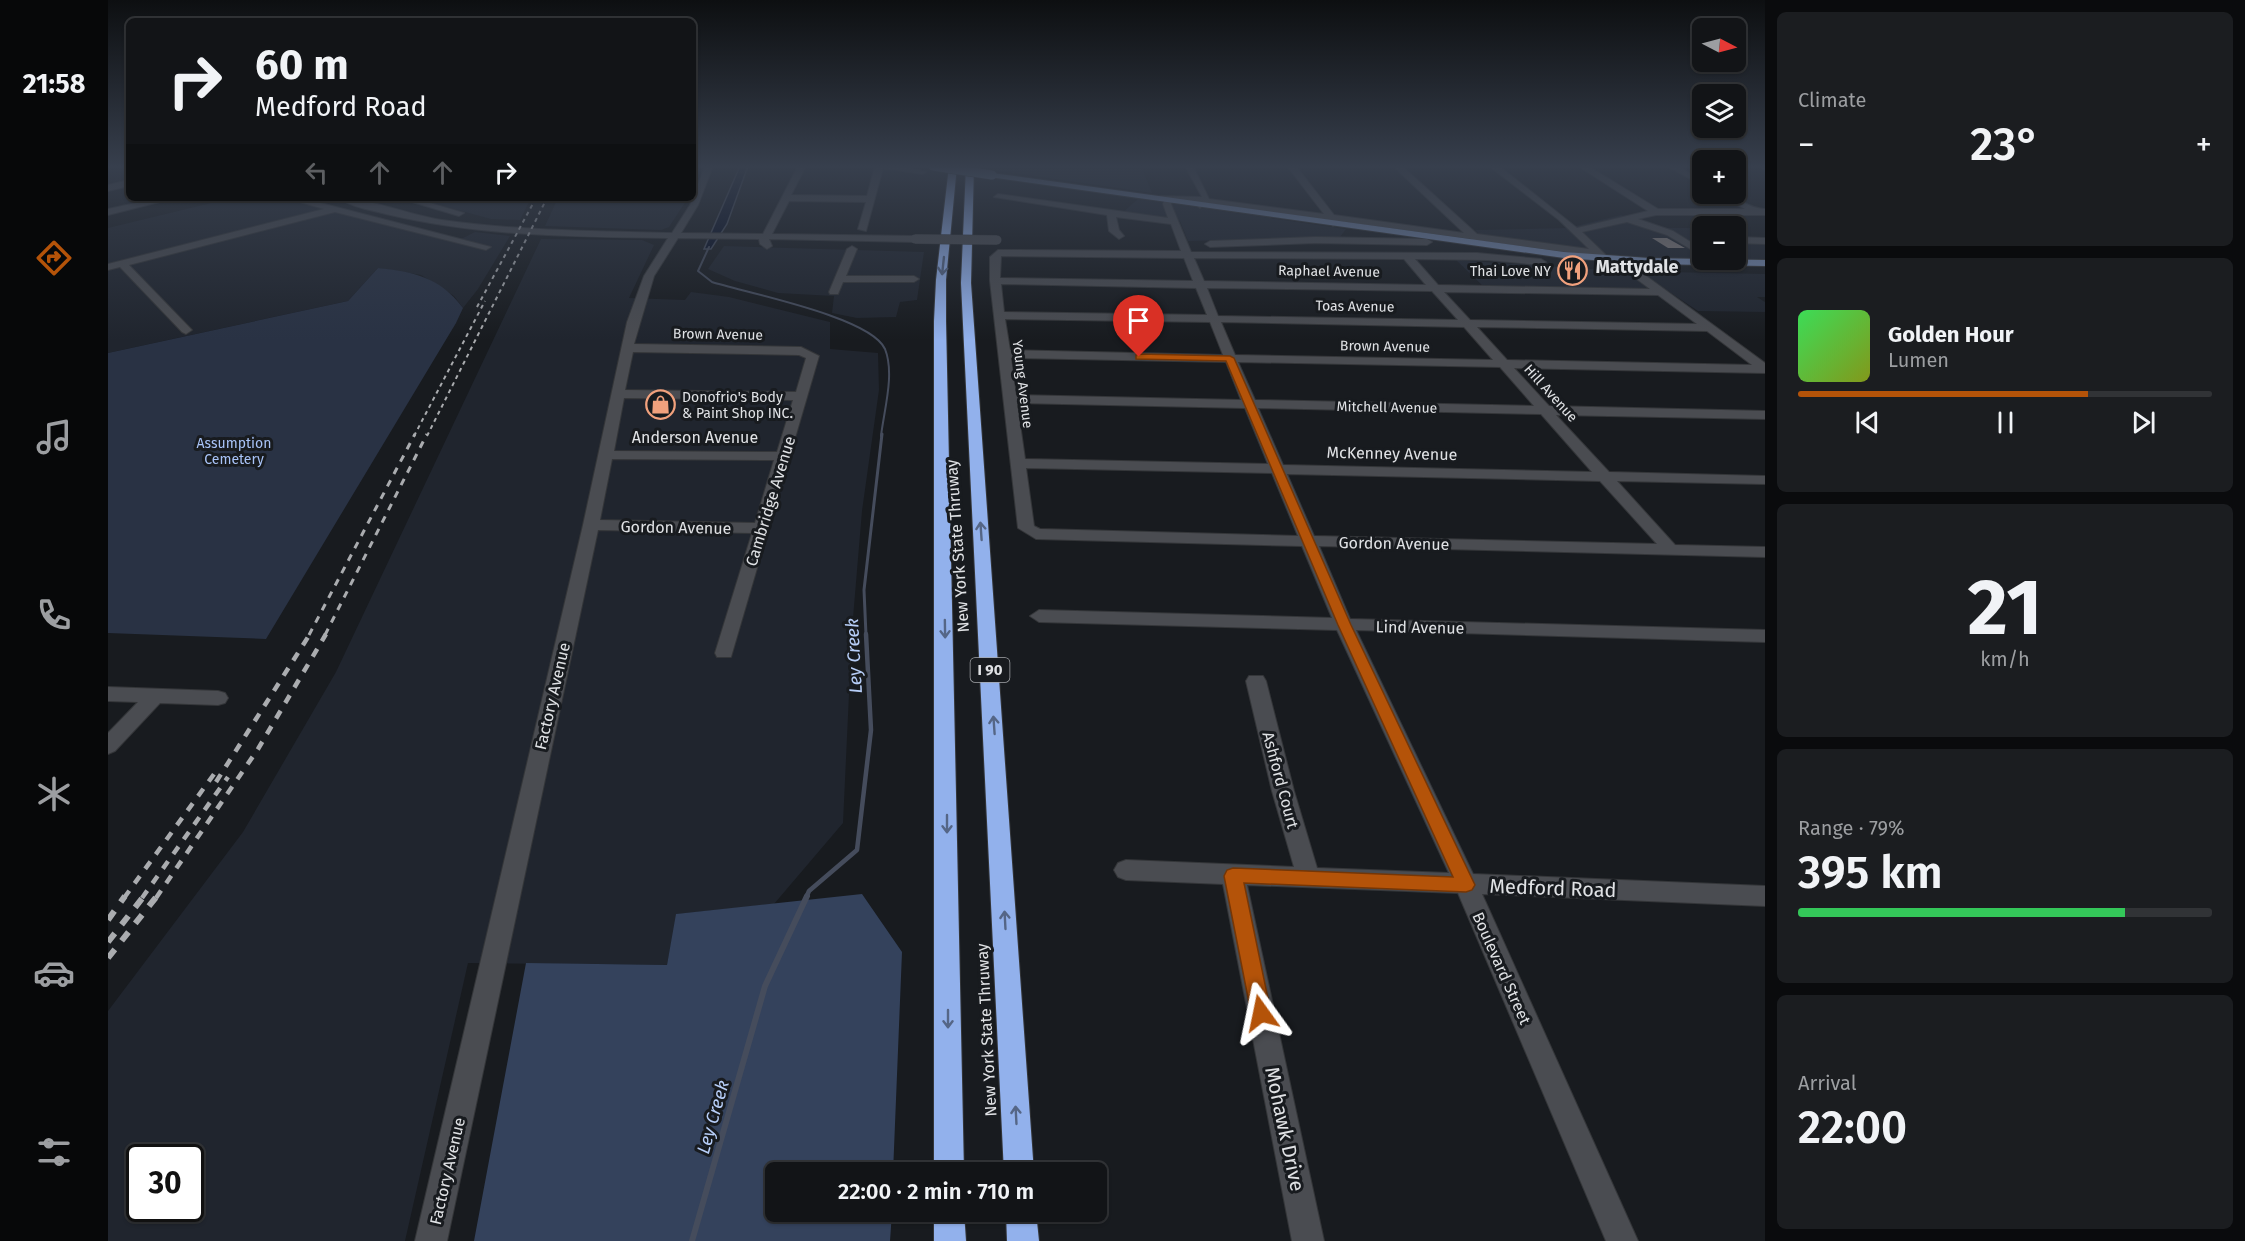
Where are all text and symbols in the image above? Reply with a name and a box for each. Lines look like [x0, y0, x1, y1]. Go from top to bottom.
north arrow [1692, 18, 1746, 72]
map controls [1692, 18, 1746, 270]
text: 60 m [255, 40, 349, 90]
icon: right [156, 42, 234, 120]
text: 21:58 [23, 68, 85, 100]
button: layers [1692, 84, 1746, 138]
text: Climate [1798, 88, 1866, 112]
text: Medford Road [255, 91, 427, 123]
text: 23° [1970, 118, 2040, 172]
text: − [1798, 125, 1815, 165]
text: + [2196, 125, 2212, 165]
button: + [1692, 150, 1746, 204]
icon: left [300, 156, 333, 189]
icon: ahead [363, 156, 396, 189]
icon: ahead [426, 156, 459, 189]
icon: right [489, 156, 522, 189]
button: − [1692, 216, 1746, 270]
icon: directions [33, 237, 75, 279]
restaurant icon: Thai Love NY [1556, 255, 1588, 287]
one-way arrow [937, 256, 948, 276]
district label: Mattydale [1596, 256, 1678, 278]
street label: Raphael Avenue [1278, 262, 1380, 281]
place label: Thai Love NY [1470, 263, 1551, 280]
pin [1113, 295, 1164, 357]
street label: Toas Avenue [1315, 297, 1394, 316]
icon: arrive [1122, 304, 1155, 337]
text: Golden Hour [1888, 321, 2014, 348]
street label: Brown Avenue [673, 325, 763, 344]
street label: Brown Avenue [1340, 337, 1430, 356]
street label: Young Avenue [1009, 339, 1036, 429]
text: Lumen [1888, 348, 1949, 372]
street label: Hill Avenue [1520, 361, 1581, 426]
shop icon: Donofrio's Body & Paint Shop INC. [645, 389, 677, 421]
place label: Donofrio's Body & Paint Shop INC. [682, 389, 793, 422]
street label: Mitchell Avenue [1337, 398, 1437, 417]
icon: previous [1851, 406, 1884, 439]
icon: pause [1989, 406, 2022, 439]
icon: next [2127, 406, 2160, 439]
icon: music [33, 416, 75, 458]
street label: Anderson Avenue [632, 428, 758, 447]
street label: Cambridge Avenue [742, 434, 799, 569]
park label: Assumption Cemetery [197, 435, 271, 468]
street label: McKenney Avenue [1327, 443, 1457, 464]
street label: New York State Thruway [942, 459, 973, 633]
street label: Gordon Avenue [620, 517, 732, 538]
one-way arrow [975, 521, 986, 541]
street label: Gordon Avenue [1338, 533, 1450, 554]
text: 21 [1968, 561, 2042, 655]
icon: phone [33, 594, 75, 636]
street label: Lind Avenue [1375, 617, 1465, 638]
water label: Ley Creek [841, 618, 867, 694]
one-way arrow [939, 619, 950, 639]
street label: Factory Avenue [531, 641, 574, 752]
text: km/h [1980, 647, 2030, 671]
road number: I 90 [970, 658, 1010, 682]
one-way arrow [988, 716, 999, 736]
street label: Ashford Court [1258, 730, 1303, 831]
icon: climate [33, 773, 75, 815]
one-way arrow [941, 814, 953, 834]
text: Range · 79% [1798, 816, 1904, 840]
text: 395 km [1798, 846, 1943, 900]
street label: Medford Road [1489, 874, 1617, 902]
street label: Boulevard Street [1468, 909, 1535, 1027]
one-way arrow [999, 910, 1010, 930]
street label: New York State Thruway [972, 943, 1001, 1117]
icon: car [33, 952, 75, 994]
position arrow [1229, 981, 1293, 1045]
one-way arrow [942, 1009, 954, 1029]
street label: Mohawk Drive [1260, 1065, 1310, 1193]
text: Arrival [1798, 1071, 1857, 1095]
water label: Ley Creek [692, 1078, 734, 1156]
text: 22:00 [1798, 1101, 1907, 1155]
one-way arrow [1010, 1105, 1021, 1125]
street label: Factory Avenue [426, 1116, 469, 1227]
icon: filters [33, 1131, 75, 1173]
speed limit sign: 30 [126, 1144, 204, 1222]
text: 22:00 · 2 min · 710 m [838, 1178, 1034, 1205]

